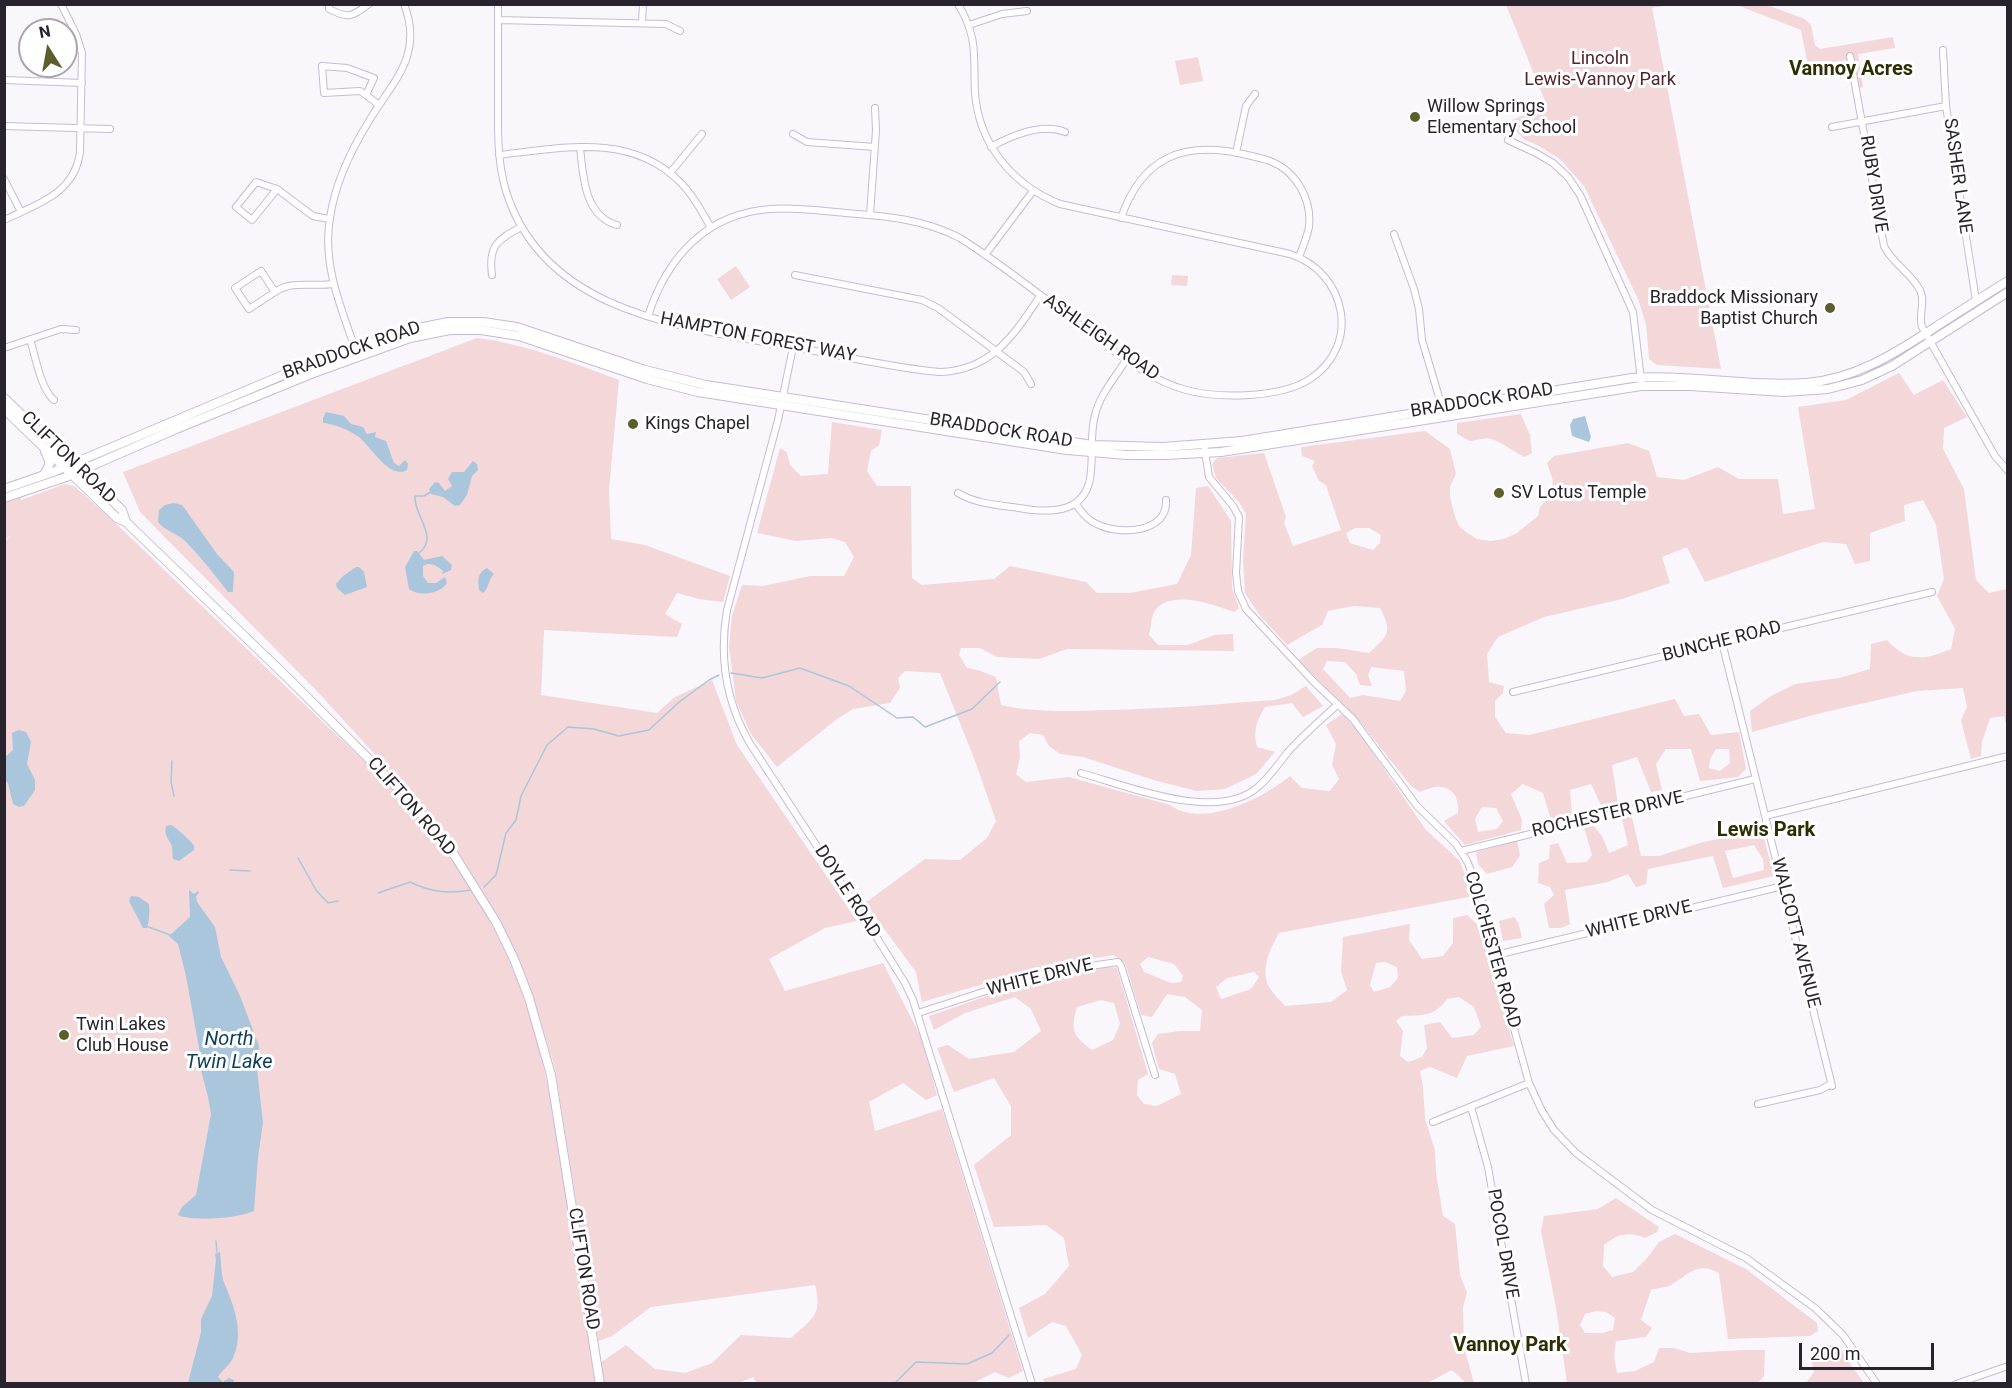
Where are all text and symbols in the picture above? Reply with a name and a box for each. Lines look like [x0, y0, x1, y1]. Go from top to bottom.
north arrow [18, 18, 78, 78]
text: N [37, 21, 52, 42]
park label: Lincoln Lewis-Vannoy Park [1524, 48, 1676, 90]
district label: Vannoy Acres [1789, 58, 1913, 82]
place label: Willow Springs Elementary School [1427, 96, 1576, 138]
marker: Willow Springs Elementary School [1408, 110, 1422, 124]
street label: SASHER LANE [1938, 117, 1976, 235]
street label: RUBY DRIVE [1855, 134, 1891, 234]
place label: Braddock Missionary Baptist Church [1650, 287, 1818, 330]
street label: ASHLEIGH ROAD [1039, 290, 1163, 386]
marker: Braddock Missionary Baptist Church [1823, 301, 1837, 315]
street label: HAMPTON FOREST WAY [658, 308, 858, 368]
street label: BRADDOCK ROAD [280, 317, 424, 385]
street label: BRADDOCK ROAD [1409, 379, 1555, 423]
street label: CLIFTON ROAD [16, 407, 120, 509]
street label: BRADDOCK ROAD [928, 409, 1074, 453]
place label: Kings Chapel [645, 413, 750, 435]
marker: Kings Chapel [626, 417, 640, 431]
place label: SV Lotus Temple [1511, 482, 1646, 504]
marker: SV Lotus Temple [1492, 486, 1506, 500]
street label: BUNCHE ROAD [1660, 617, 1784, 667]
street label: CLIFTON ROAD [362, 753, 460, 861]
street label: ROCHESTER DRIVE [1530, 787, 1686, 843]
district label: Lewis Park [1717, 819, 1815, 843]
street label: DOYLE ROAD [809, 842, 885, 942]
street label: WALCOTT AVENUE [1766, 856, 1824, 1010]
street label: COLCHESTER ROAD [1459, 869, 1525, 1031]
street label: WHITE DRIVE [1584, 896, 1694, 944]
street label: WHITE DRIVE [985, 954, 1095, 1002]
place label: Twin Lakes Club House [76, 1014, 168, 1056]
marker: Twin Lakes Club House [57, 1028, 71, 1042]
water label: North Twin Lake [186, 1028, 272, 1075]
street label: POCOL DRIVE [1482, 1187, 1522, 1301]
street label: CLIFTON ROAD [563, 1206, 603, 1332]
scale bar [1802, 1331, 1937, 1369]
district label: Vannoy Park [1453, 1334, 1567, 1358]
text: 200 m [1810, 1343, 1861, 1364]

